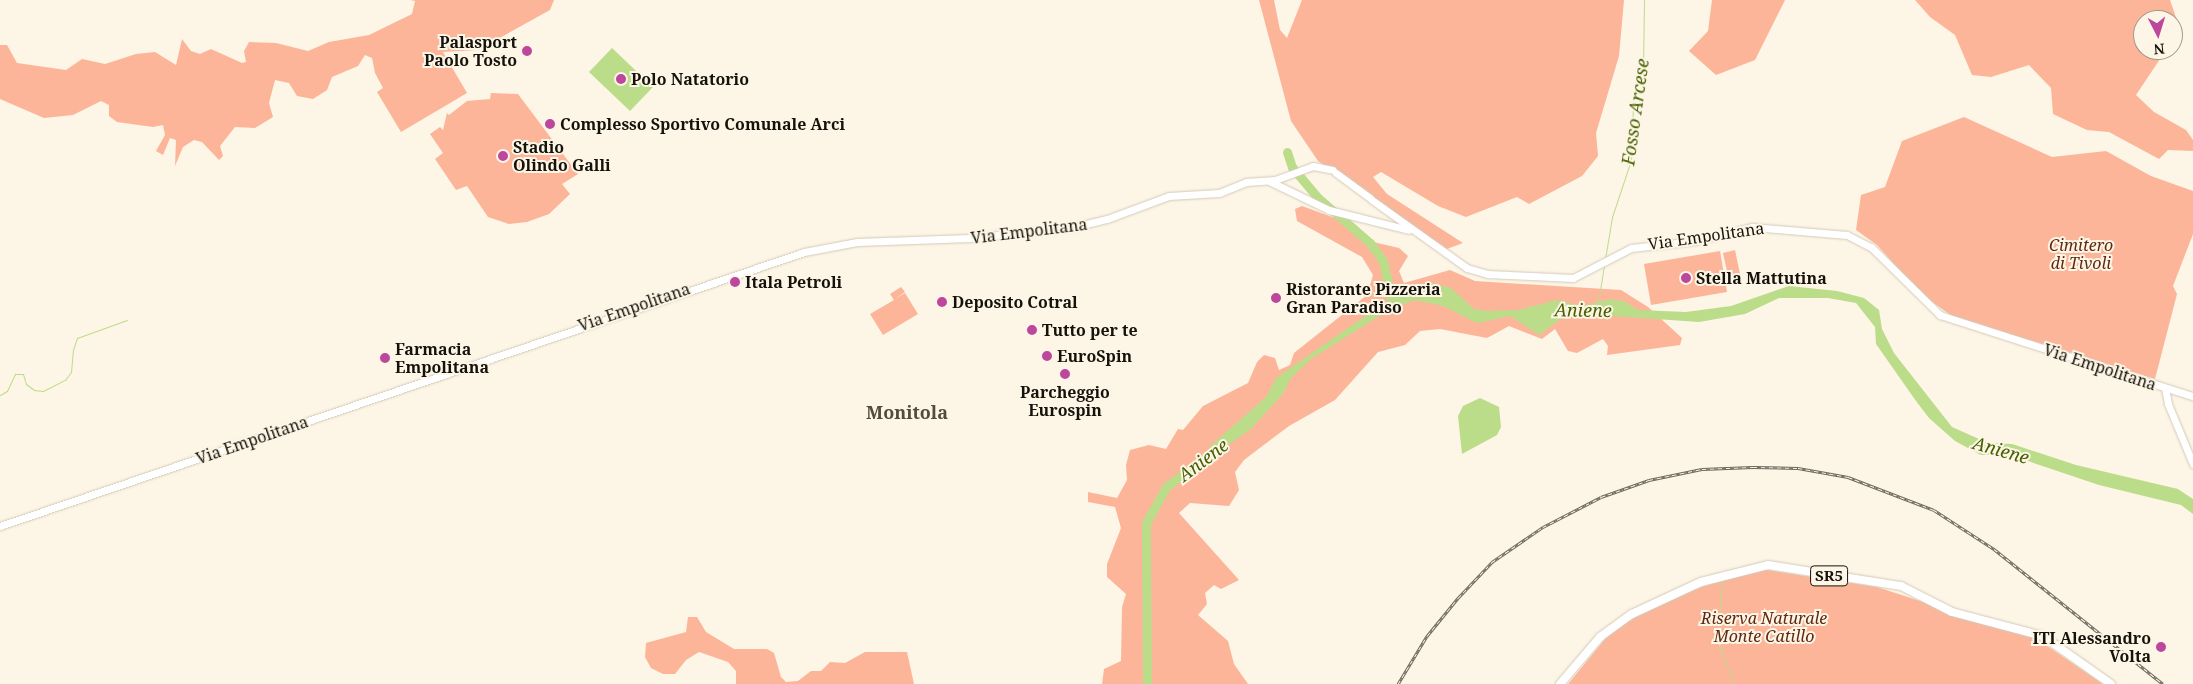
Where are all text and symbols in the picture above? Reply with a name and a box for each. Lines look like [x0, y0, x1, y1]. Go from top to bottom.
north arrow [2133, 10, 2183, 60]
place label: Palasport Paolo Tosto [424, 32, 517, 70]
text: N [2153, 39, 2166, 59]
marker: Palasport Paolo Tosto [521, 45, 533, 57]
water label: Fosso Arcese [1617, 57, 1653, 167]
place label: Polo Natatorio [631, 69, 749, 89]
marker: Polo Natatorio [615, 73, 627, 85]
place label: Complesso Sportivo Comunale Arci [560, 114, 845, 134]
marker: Complesso Sportivo Comunale Arci [544, 118, 556, 130]
place label: Stadio Olindo Galli [513, 137, 611, 175]
marker: Stadio Olindo Galli [497, 150, 509, 162]
street label: Via Empolitana [970, 214, 1088, 248]
street label: Via Empolitana [1647, 218, 1765, 254]
park label: Cimitero di Tivoli [2049, 235, 2113, 273]
place label: Stella Mattutina [1696, 268, 1827, 288]
place label: Itala Petroli [745, 272, 842, 292]
marker: Stella Mattutina [1680, 272, 1692, 284]
marker: Itala Petroli [729, 276, 741, 288]
street label: Via Empolitana [575, 279, 693, 335]
place label: Ristorante Pizzeria Gran Paradiso [1286, 279, 1441, 317]
place label: Deposito Cotral [952, 292, 1078, 312]
marker: Ristorante Pizzeria Gran Paradiso [1270, 292, 1282, 304]
marker: Deposito Cotral [936, 296, 948, 308]
water label: Aniene [1554, 299, 1612, 321]
place label: Tutto per te [1042, 320, 1138, 340]
marker: Tutto per te [1026, 324, 1038, 336]
place label: Farmacia Empolitana [395, 339, 489, 377]
street label: Via Empolitana [2041, 340, 2159, 394]
place label: EuroSpin [1057, 346, 1132, 366]
marker: EuroSpin [1041, 350, 1053, 362]
marker: Farmacia Empolitana [379, 352, 391, 364]
marker: Parcheggio Eurospin [1059, 368, 1071, 380]
place label: Parcheggio Eurospin [1020, 382, 1110, 420]
district label: Monitola [866, 401, 948, 423]
street label: Via Empolitana [193, 412, 311, 468]
water label: Aniene [1970, 432, 2032, 468]
water label: Aniene [1174, 434, 1232, 486]
road number: SR5 [1809, 564, 1849, 588]
park label: Riserva Naturale Monte Catillo [1701, 608, 1827, 646]
place label: ITI Alessandro Volta [2032, 628, 2151, 666]
marker: ITI Alessandro Volta [2155, 641, 2167, 653]

